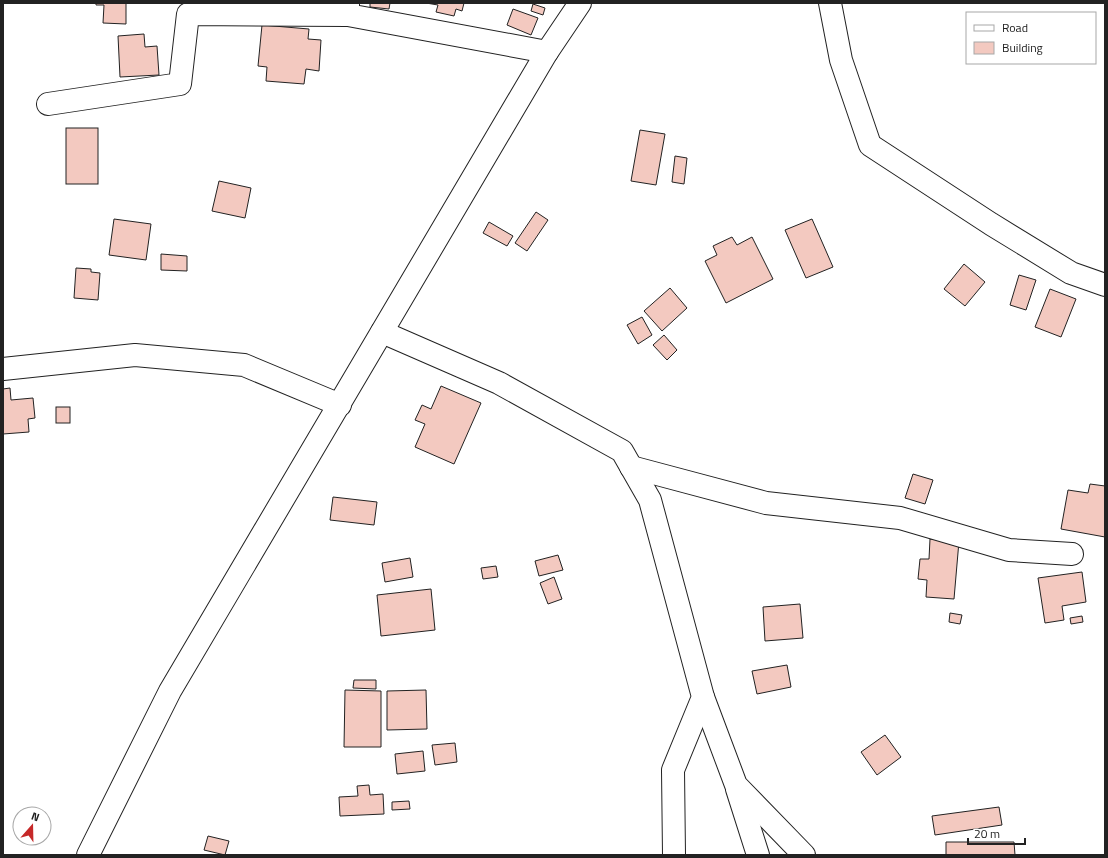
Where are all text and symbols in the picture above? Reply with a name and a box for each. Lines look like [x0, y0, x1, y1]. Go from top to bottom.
legend [966, 12, 1096, 64]
text: Road [1002, 18, 1028, 37]
text: Building [1002, 38, 1043, 57]
north arrow [12, 806, 52, 846]
text: N [29, 808, 42, 825]
scale bar [968, 820, 1025, 846]
text: 20 m [974, 824, 1000, 843]

